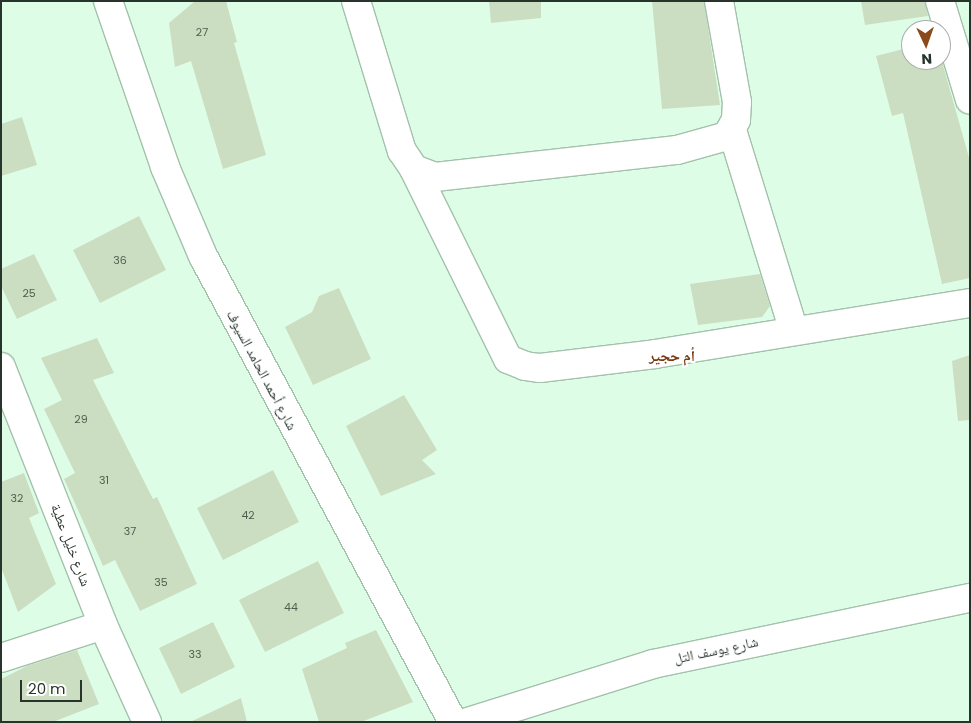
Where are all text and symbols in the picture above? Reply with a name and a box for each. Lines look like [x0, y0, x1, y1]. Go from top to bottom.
north arrow [901, 20, 951, 70]
house number: 27 [196, 25, 208, 39]
text: N [921, 49, 933, 69]
house number: 36 [113, 253, 127, 267]
house number: 25 [22, 286, 36, 300]
street label: شارع أحمد الحامد السيوف [223, 307, 301, 433]
district label: أم حجير [649, 347, 695, 365]
house number: 29 [74, 412, 88, 426]
house number: 31 [99, 473, 109, 487]
house number: 32 [11, 491, 23, 505]
street label: شارع خليل عطية [48, 501, 94, 589]
house number: 42 [241, 508, 255, 522]
house number: 37 [124, 524, 136, 538]
house number: 35 [154, 575, 168, 589]
house number: 44 [284, 600, 298, 614]
street label: شارع يوسف التل [672, 633, 760, 667]
house number: 33 [189, 647, 201, 661]
scale bar [22, 670, 85, 702]
text: 20 m [28, 678, 66, 699]

